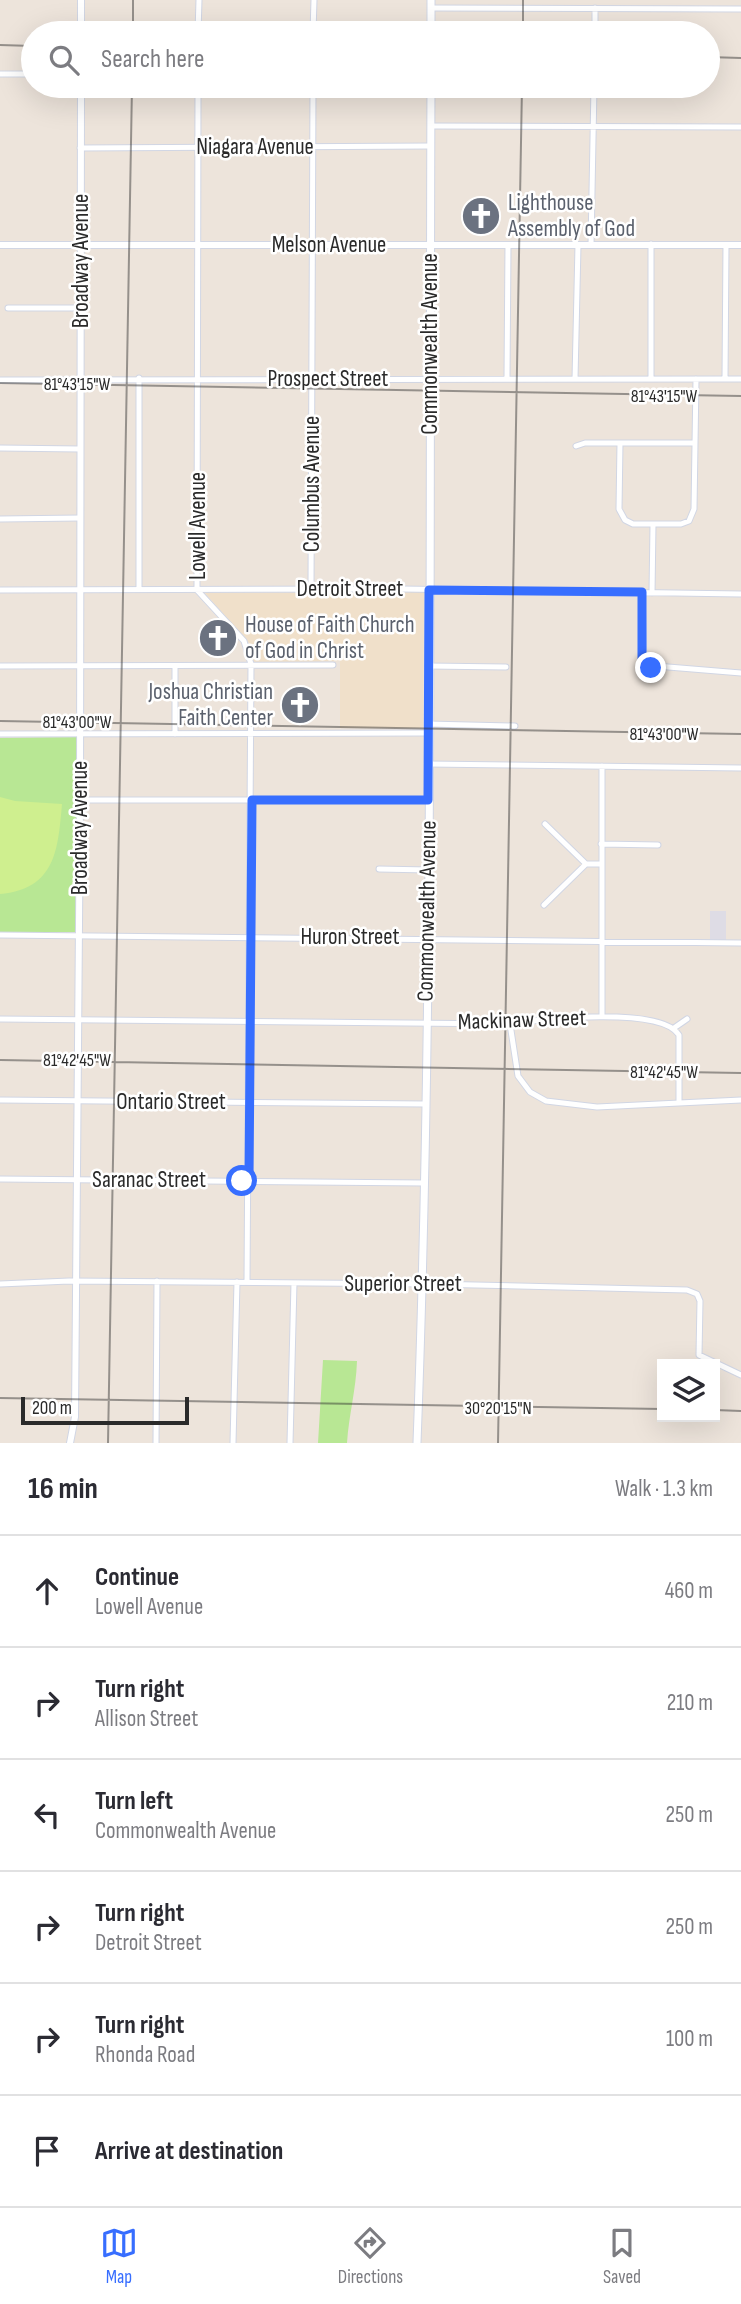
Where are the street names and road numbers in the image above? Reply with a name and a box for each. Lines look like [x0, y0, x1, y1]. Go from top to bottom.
street label: Niagara Avenue [196, 133, 314, 161]
street label: Broadway Avenue [67, 194, 95, 328]
street label: Melson Avenue [272, 231, 386, 259]
street label: Commonwealth Avenue [416, 253, 444, 435]
street label: Prospect Street [268, 365, 388, 393]
street label: Columbus Avenue [298, 416, 326, 552]
street label: Lowell Avenue [184, 472, 212, 580]
street label: Detroit Street [297, 575, 403, 603]
street label: Broadway Avenue [66, 761, 94, 895]
street label: Commonwealth Avenue [411, 820, 443, 1002]
street label: Huron Street [300, 923, 400, 951]
street label: Mackinaw Street [457, 1004, 587, 1036]
street label: Ontario Street [116, 1088, 226, 1116]
street label: Saranac Street [92, 1166, 206, 1194]
street label: Superior Street [344, 1270, 462, 1298]

